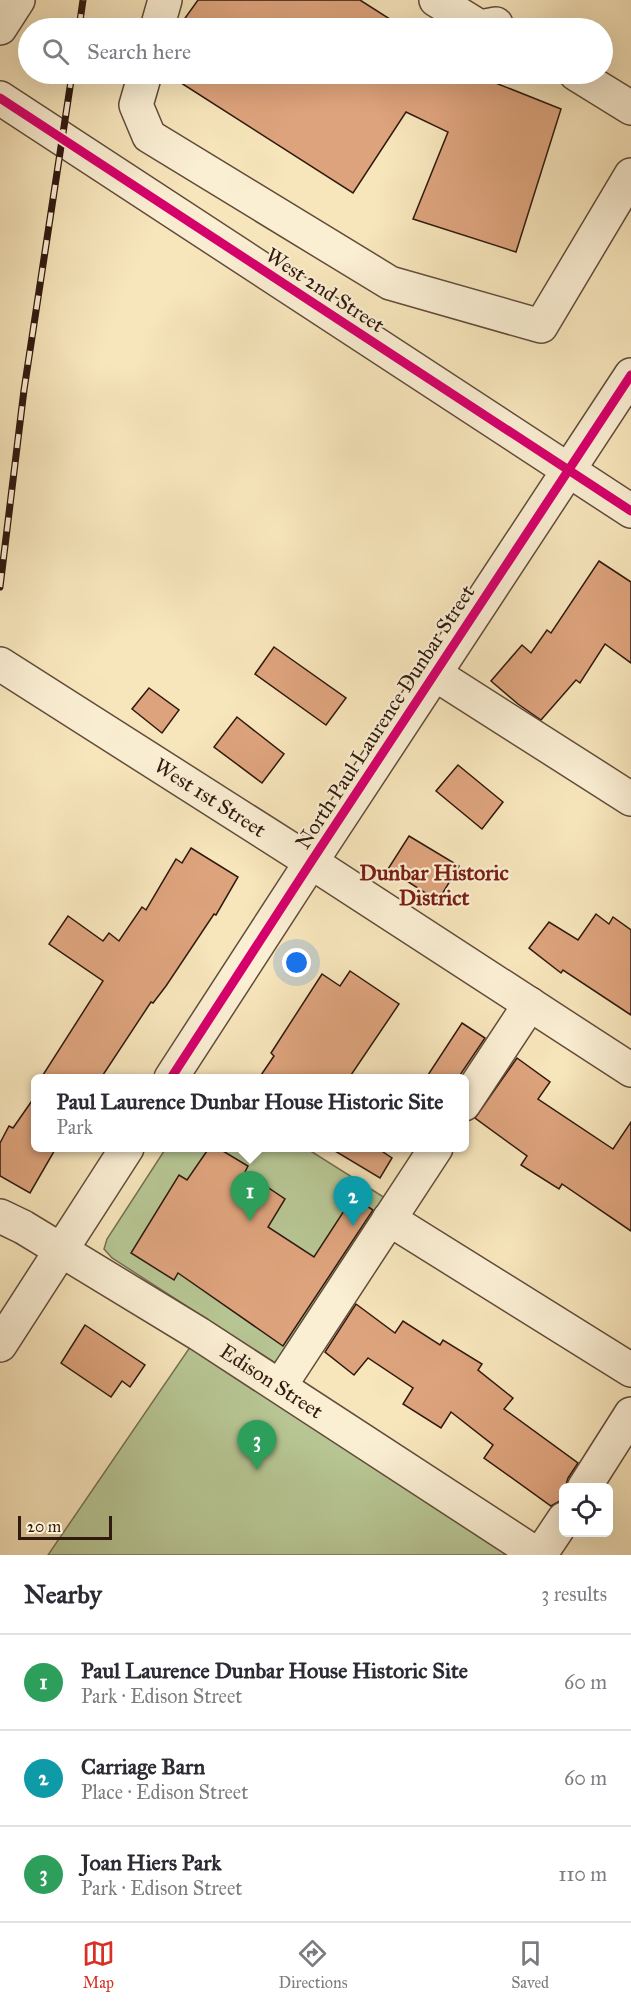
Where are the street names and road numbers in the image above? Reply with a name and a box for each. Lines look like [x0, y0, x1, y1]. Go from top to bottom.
street label: West 2nd Street [261, 242, 390, 338]
street label: North Paul Laurence Dunbar Street [290, 580, 481, 854]
street label: West 1st Street [149, 752, 271, 843]
street label: Edison Street [215, 1338, 328, 1425]

